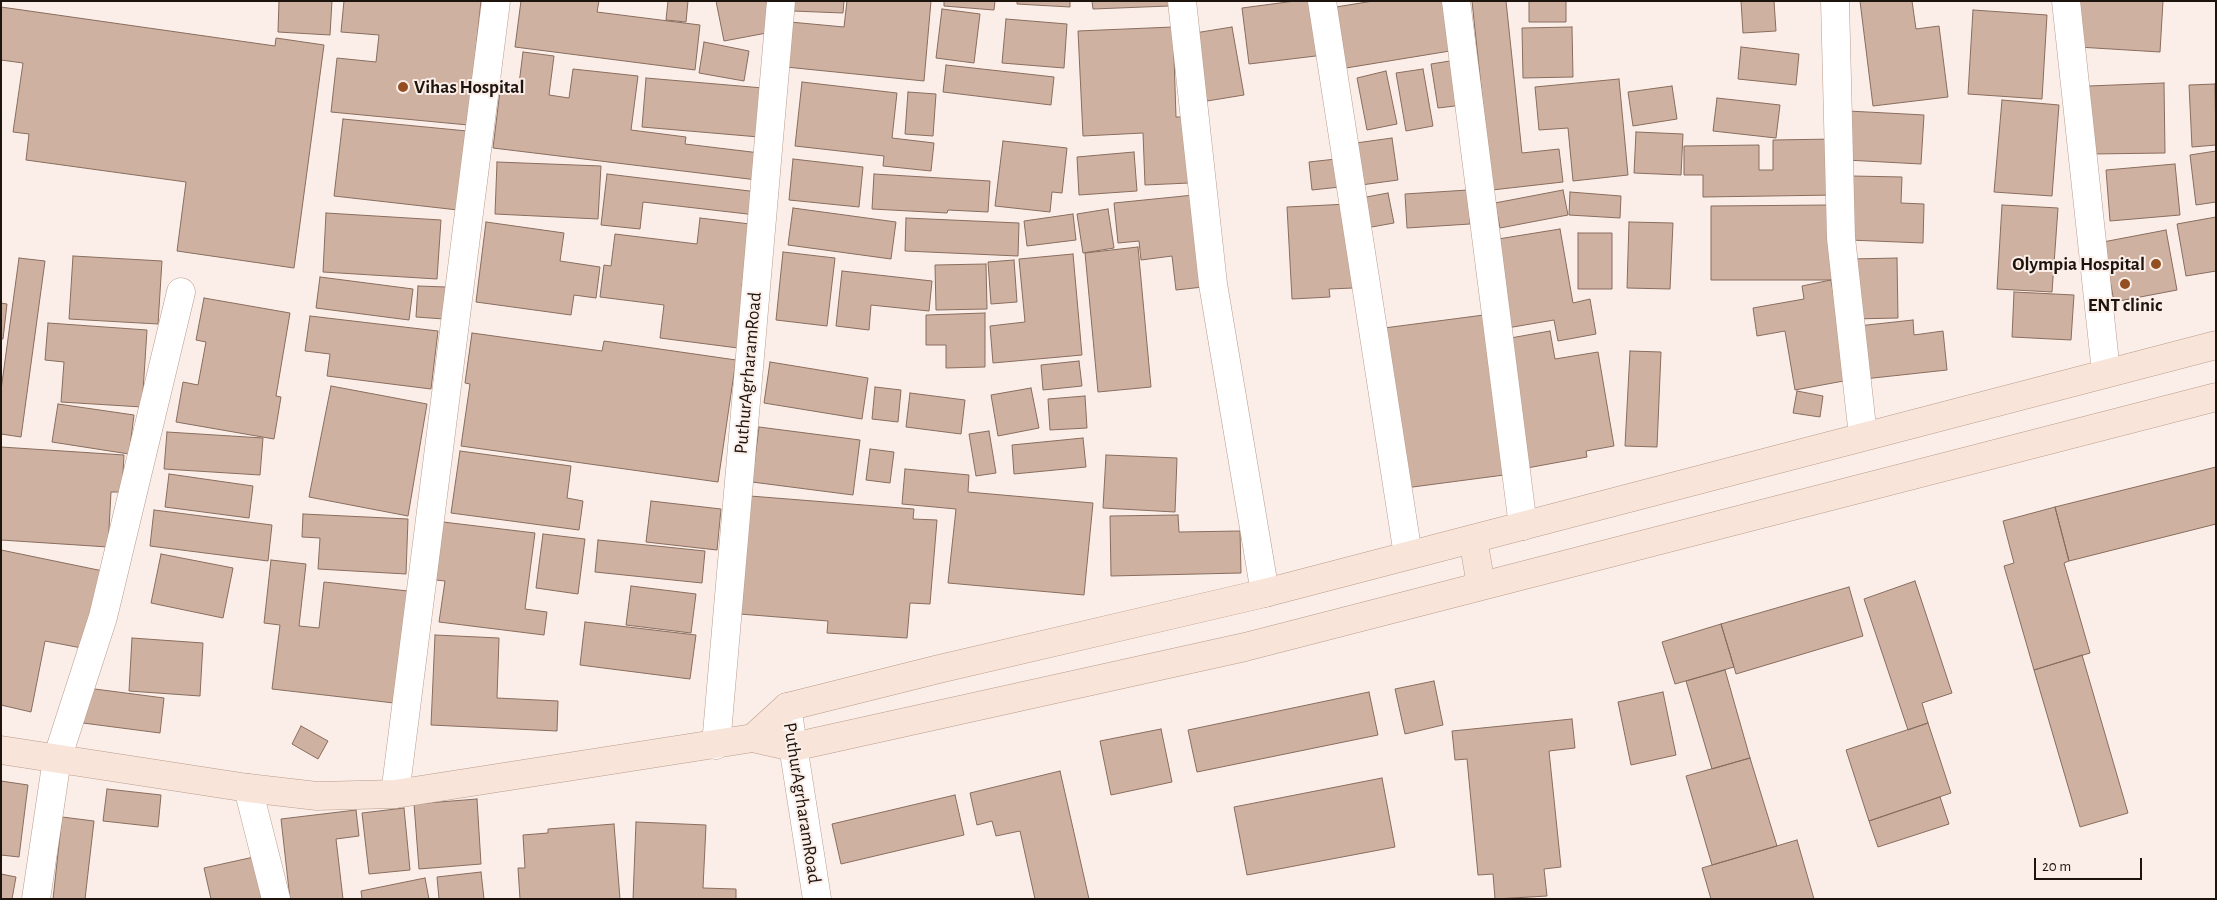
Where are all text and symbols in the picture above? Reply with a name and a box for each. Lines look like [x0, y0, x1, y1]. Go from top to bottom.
place label: Vihas Hospital [414, 76, 524, 98]
marker: Vihas Hospital [396, 80, 410, 94]
place label: Olympia Hospital [2012, 253, 2145, 275]
marker: Olympia Hospital [2149, 257, 2163, 271]
marker: ENT clinic [2118, 277, 2132, 291]
street label: PuthurAgrharamRoad [730, 291, 766, 455]
place label: ENT clinic [2088, 294, 2162, 316]
street label: PuthurAgrharamRoad [778, 721, 826, 885]
scale bar [2037, 848, 2144, 880]
text: 20 m [2042, 859, 2071, 874]

